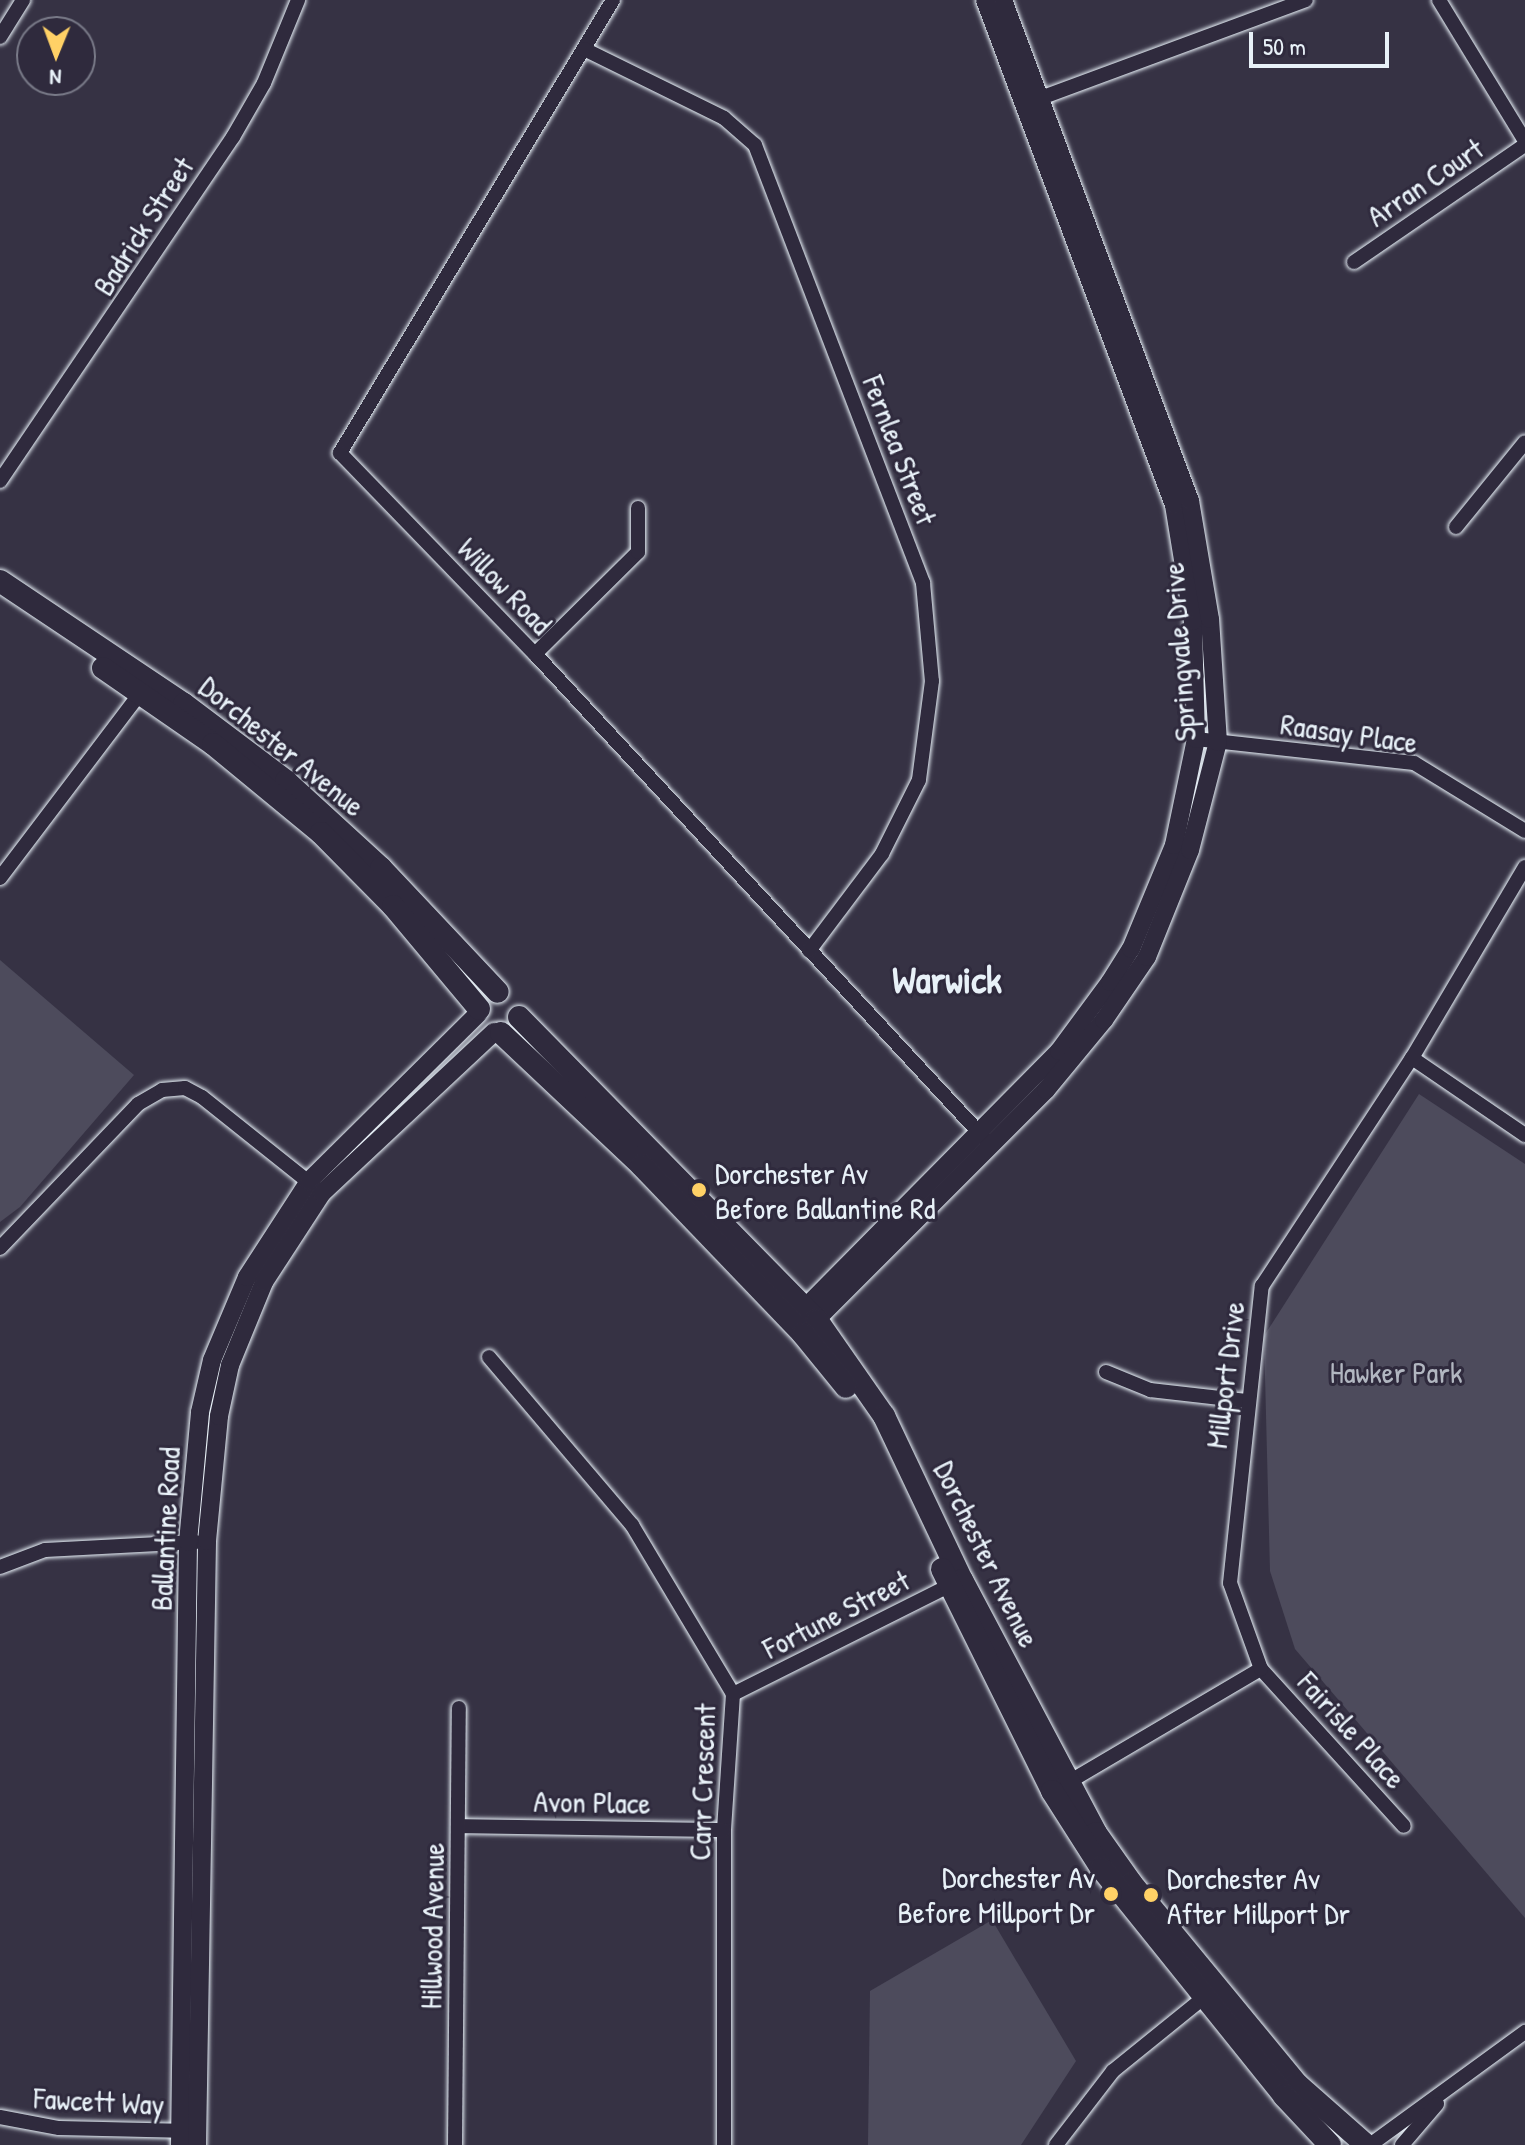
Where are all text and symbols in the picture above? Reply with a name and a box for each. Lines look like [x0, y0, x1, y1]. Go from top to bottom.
north arrow [16, 16, 96, 96]
scale bar [1253, 16, 1393, 66]
text: 50 m [1263, 30, 1306, 62]
text: N [49, 63, 62, 93]
street label: Arran Court [1360, 130, 1490, 234]
street label: Badrick Street [85, 150, 201, 302]
street label: Fernlea Street [855, 370, 945, 530]
street label: Willow Road [450, 530, 560, 642]
street label: Springvale Drive [1155, 562, 1203, 742]
street label: Dorchester Avenue [192, 668, 372, 824]
street label: Raasay Place [1278, 706, 1420, 760]
district label: Warwick [892, 957, 1002, 1003]
place label: Dorchester Av Before Ballantine Rd [715, 1155, 935, 1226]
marker: Dorchester Av Before Ballantine Rd [690, 1181, 708, 1199]
street label: Millport Drive [1198, 1300, 1252, 1450]
park label: Hawker Park [1330, 1354, 1462, 1390]
street label: Ballantine Road [143, 1446, 187, 1612]
street label: Dorchester Avenue [926, 1455, 1048, 1653]
street label: Fortune Street [757, 1562, 915, 1666]
street label: Fairisle Place [1290, 1664, 1414, 1796]
street label: Carr Crescent [681, 1703, 723, 1861]
street label: Avon Place [533, 1783, 651, 1821]
street label: Hillwood Avenue [413, 1842, 451, 2010]
place label: Dorchester Av Before Millport Dr [898, 1859, 1095, 1930]
place label: Dorchester Av After Millport Dr [1167, 1860, 1350, 1930]
marker: Dorchester Av Before Millport Dr [1102, 1885, 1120, 1903]
marker: Dorchester Av After Millport Dr [1142, 1886, 1160, 1904]
street label: Fawcett Way [33, 2080, 165, 2122]

